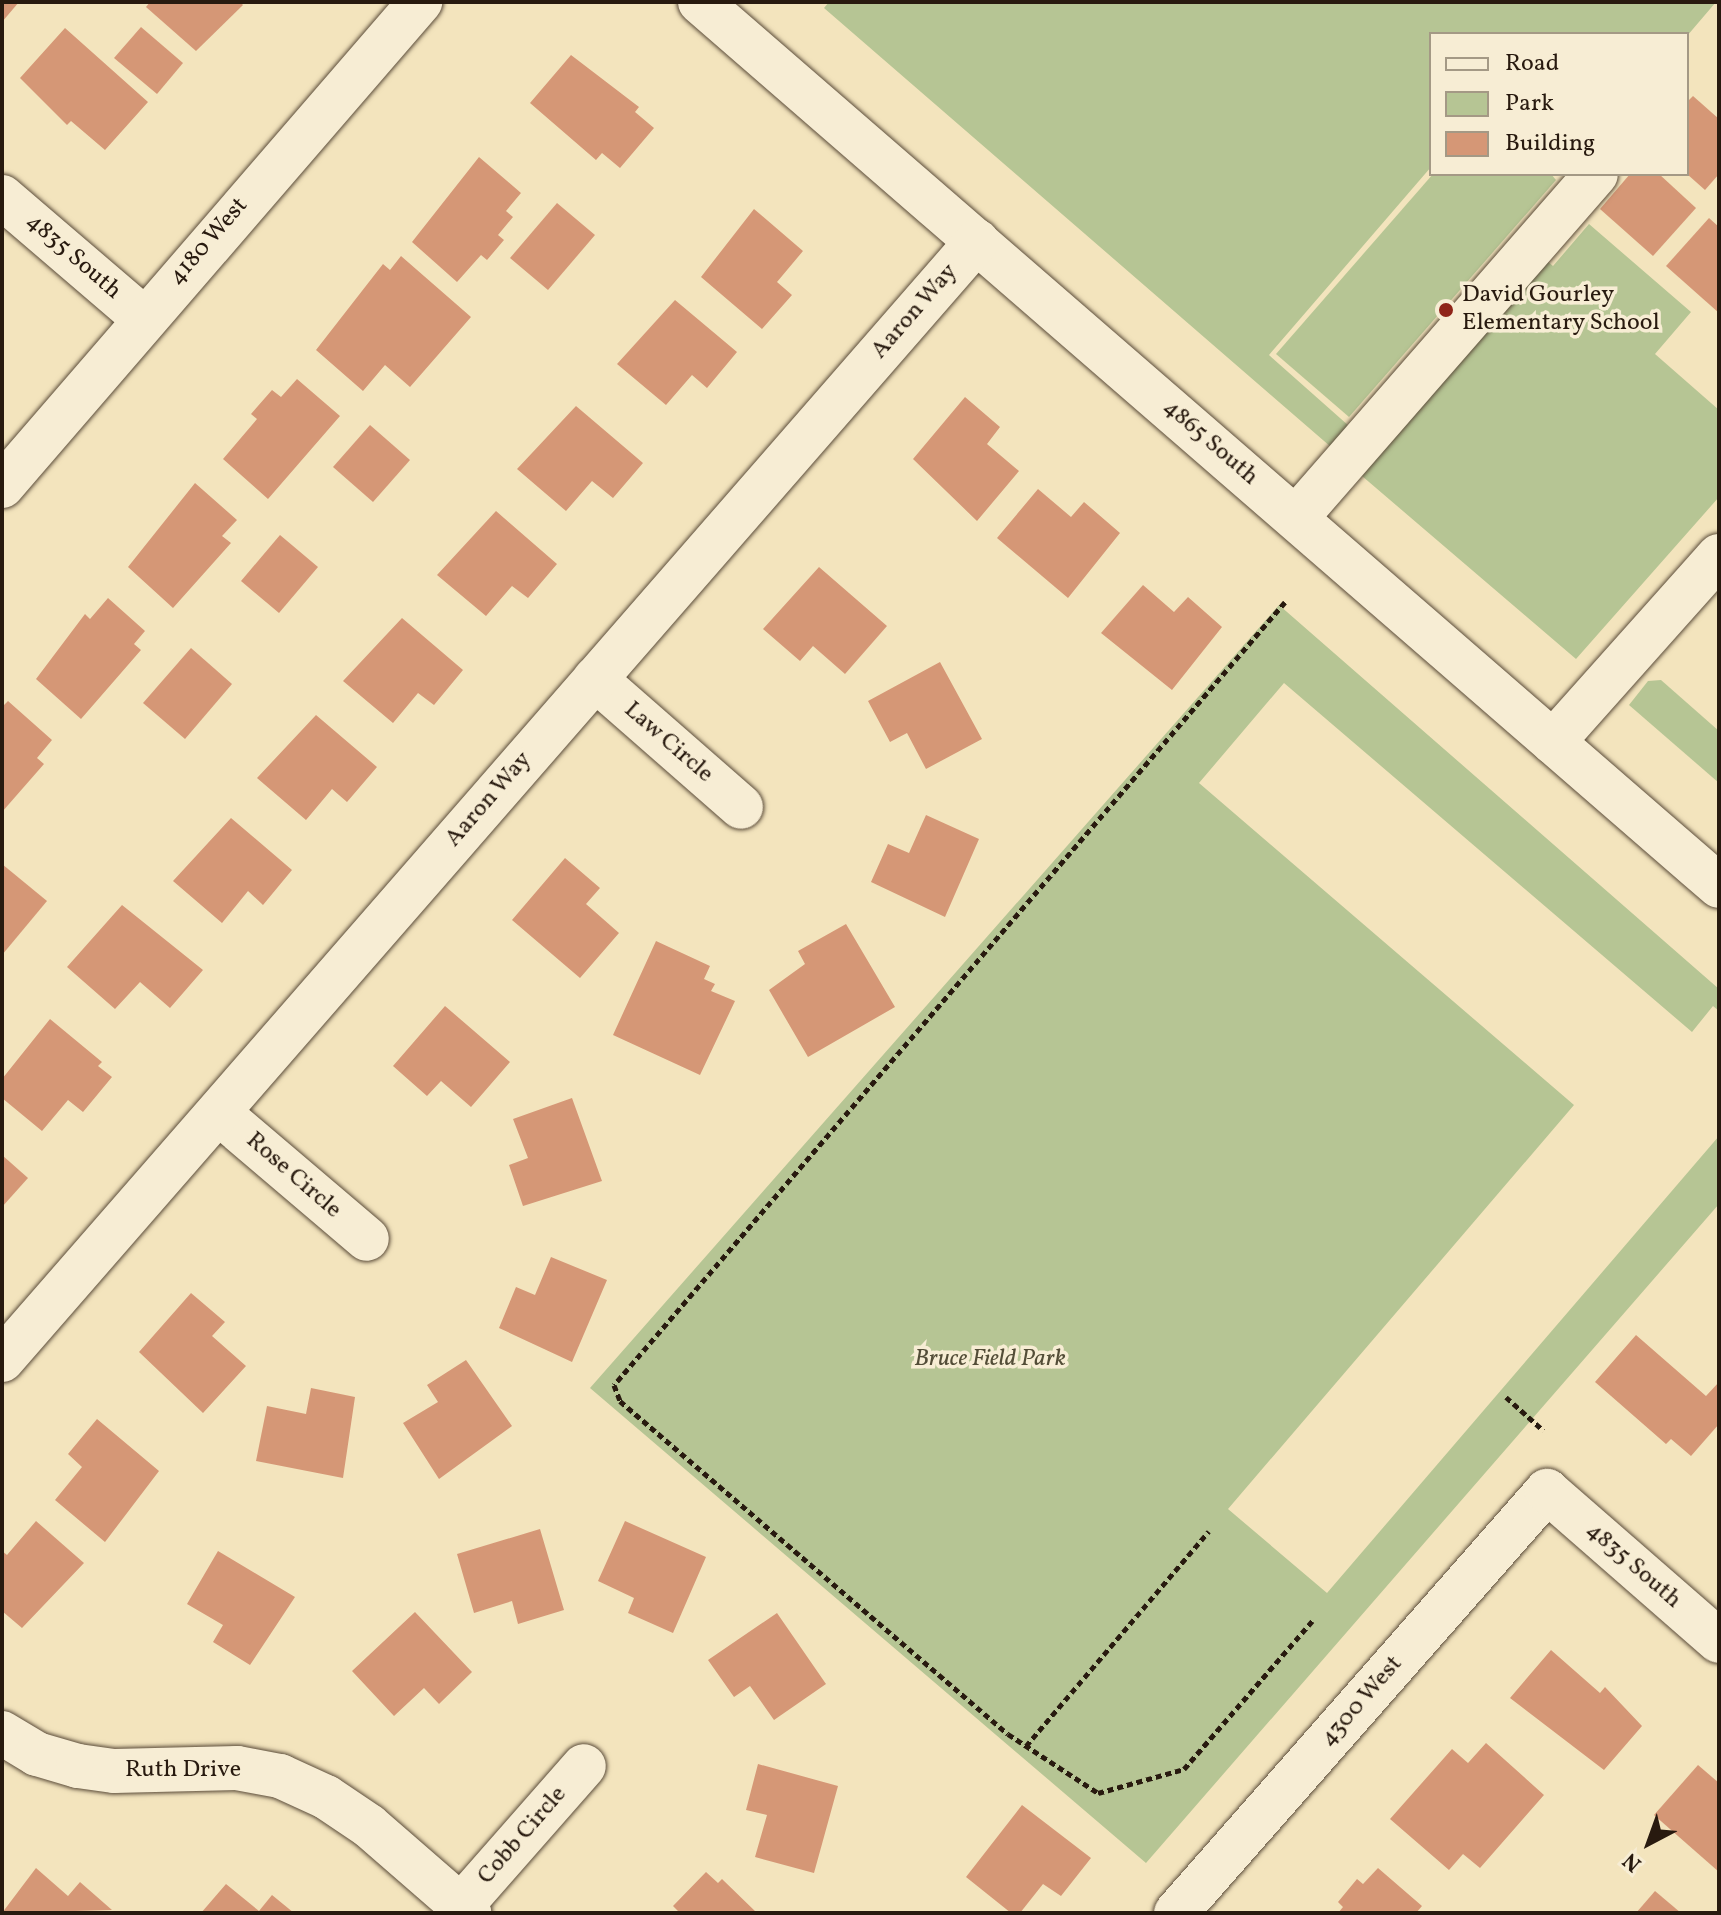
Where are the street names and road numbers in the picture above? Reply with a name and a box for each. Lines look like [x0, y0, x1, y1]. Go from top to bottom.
street label: 4180 West [163, 192, 255, 292]
street label: 4835 South [19, 208, 127, 306]
street label: Aaron Way [866, 258, 964, 366]
street label: 4865 South [1156, 394, 1264, 492]
street label: Law Circle [617, 696, 719, 790]
street label: Aaron Way [440, 746, 538, 854]
street label: Rose Circle [239, 1127, 347, 1225]
street label: 4835 South [1579, 1517, 1687, 1615]
street label: 4300 West [1315, 1650, 1409, 1754]
street label: Ruth Drive [125, 1757, 241, 1785]
street label: Cobb Circle [473, 1781, 573, 1891]

